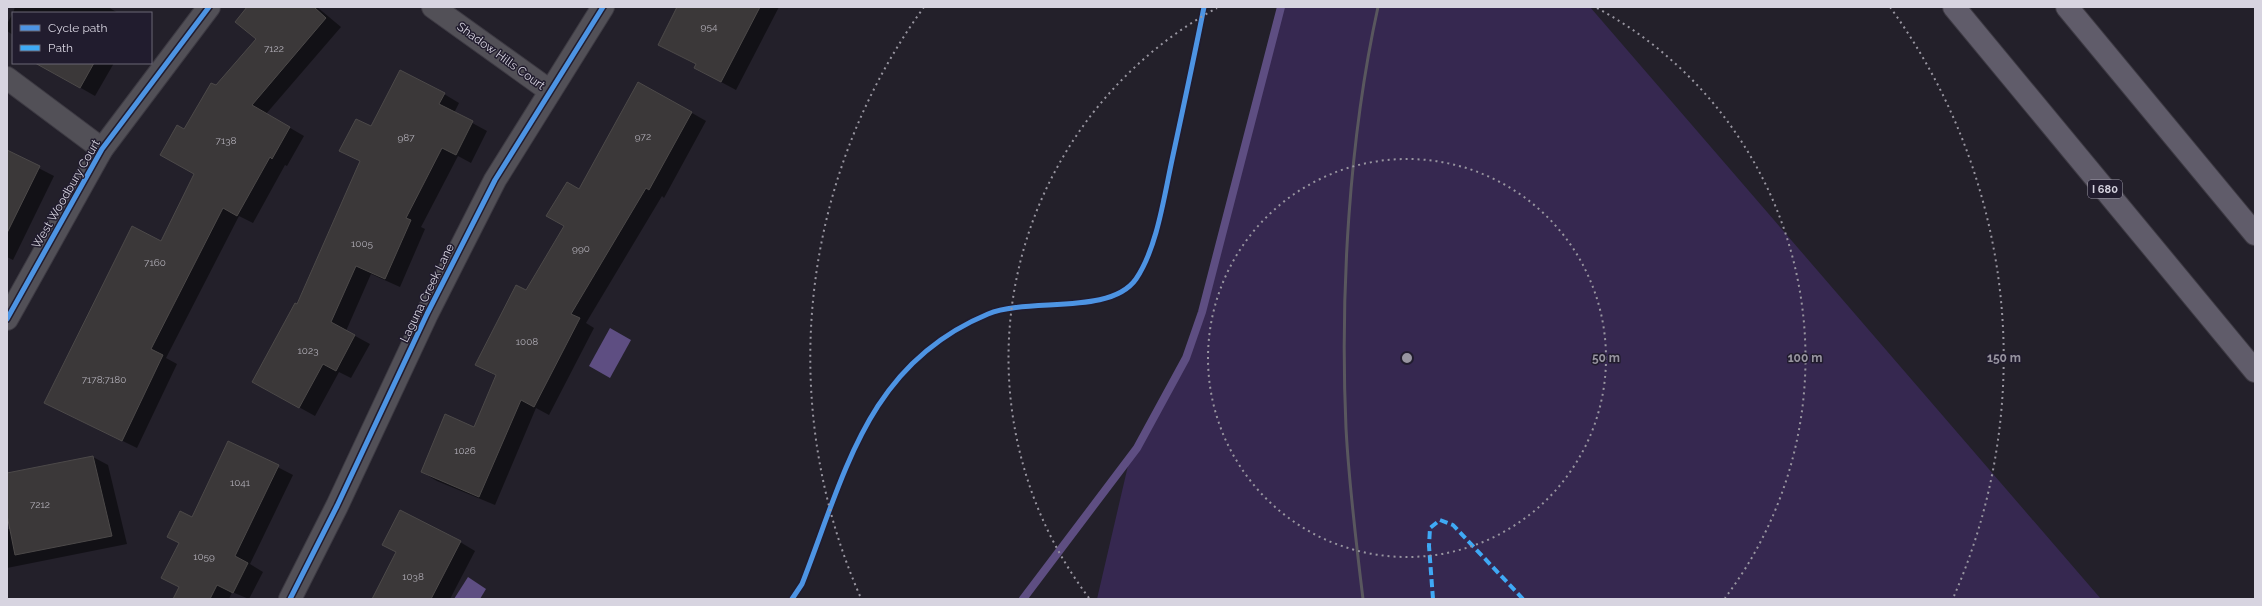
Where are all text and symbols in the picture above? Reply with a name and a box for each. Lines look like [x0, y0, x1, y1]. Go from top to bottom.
legend [12, 12, 152, 64]
street label: Shadow Hills Court [454, 19, 548, 93]
text: Cycle path [48, 21, 107, 35]
house number: 954 [701, 21, 718, 32]
text: Path [48, 41, 73, 55]
house number: 7122 [264, 43, 284, 54]
house number: 972 [635, 131, 651, 142]
house number: 987 [397, 132, 415, 143]
house number: 7138 [216, 135, 237, 146]
street label: West Woodbury Court [29, 137, 103, 251]
road number: I 680 [2088, 180, 2122, 198]
house number: 1005 [351, 238, 374, 249]
street label: Laguna Creek Lane [397, 241, 457, 345]
house number: 990 [572, 243, 590, 254]
house number: 7160 [144, 257, 166, 268]
house number: 1008 [516, 336, 538, 347]
house number: 1023 [298, 345, 318, 356]
centre of rings [1400, 351, 1414, 365]
text: 50 m [1592, 351, 1620, 365]
text: 100 m [1788, 351, 1822, 365]
text: 150 m [1987, 351, 2021, 365]
house number: 7178;7180 [82, 374, 126, 385]
house number: 1026 [454, 445, 476, 456]
house number: 1041 [230, 477, 251, 488]
house number: 7212 [30, 499, 50, 510]
house number: 1059 [193, 551, 215, 562]
house number: 1038 [402, 571, 424, 582]

